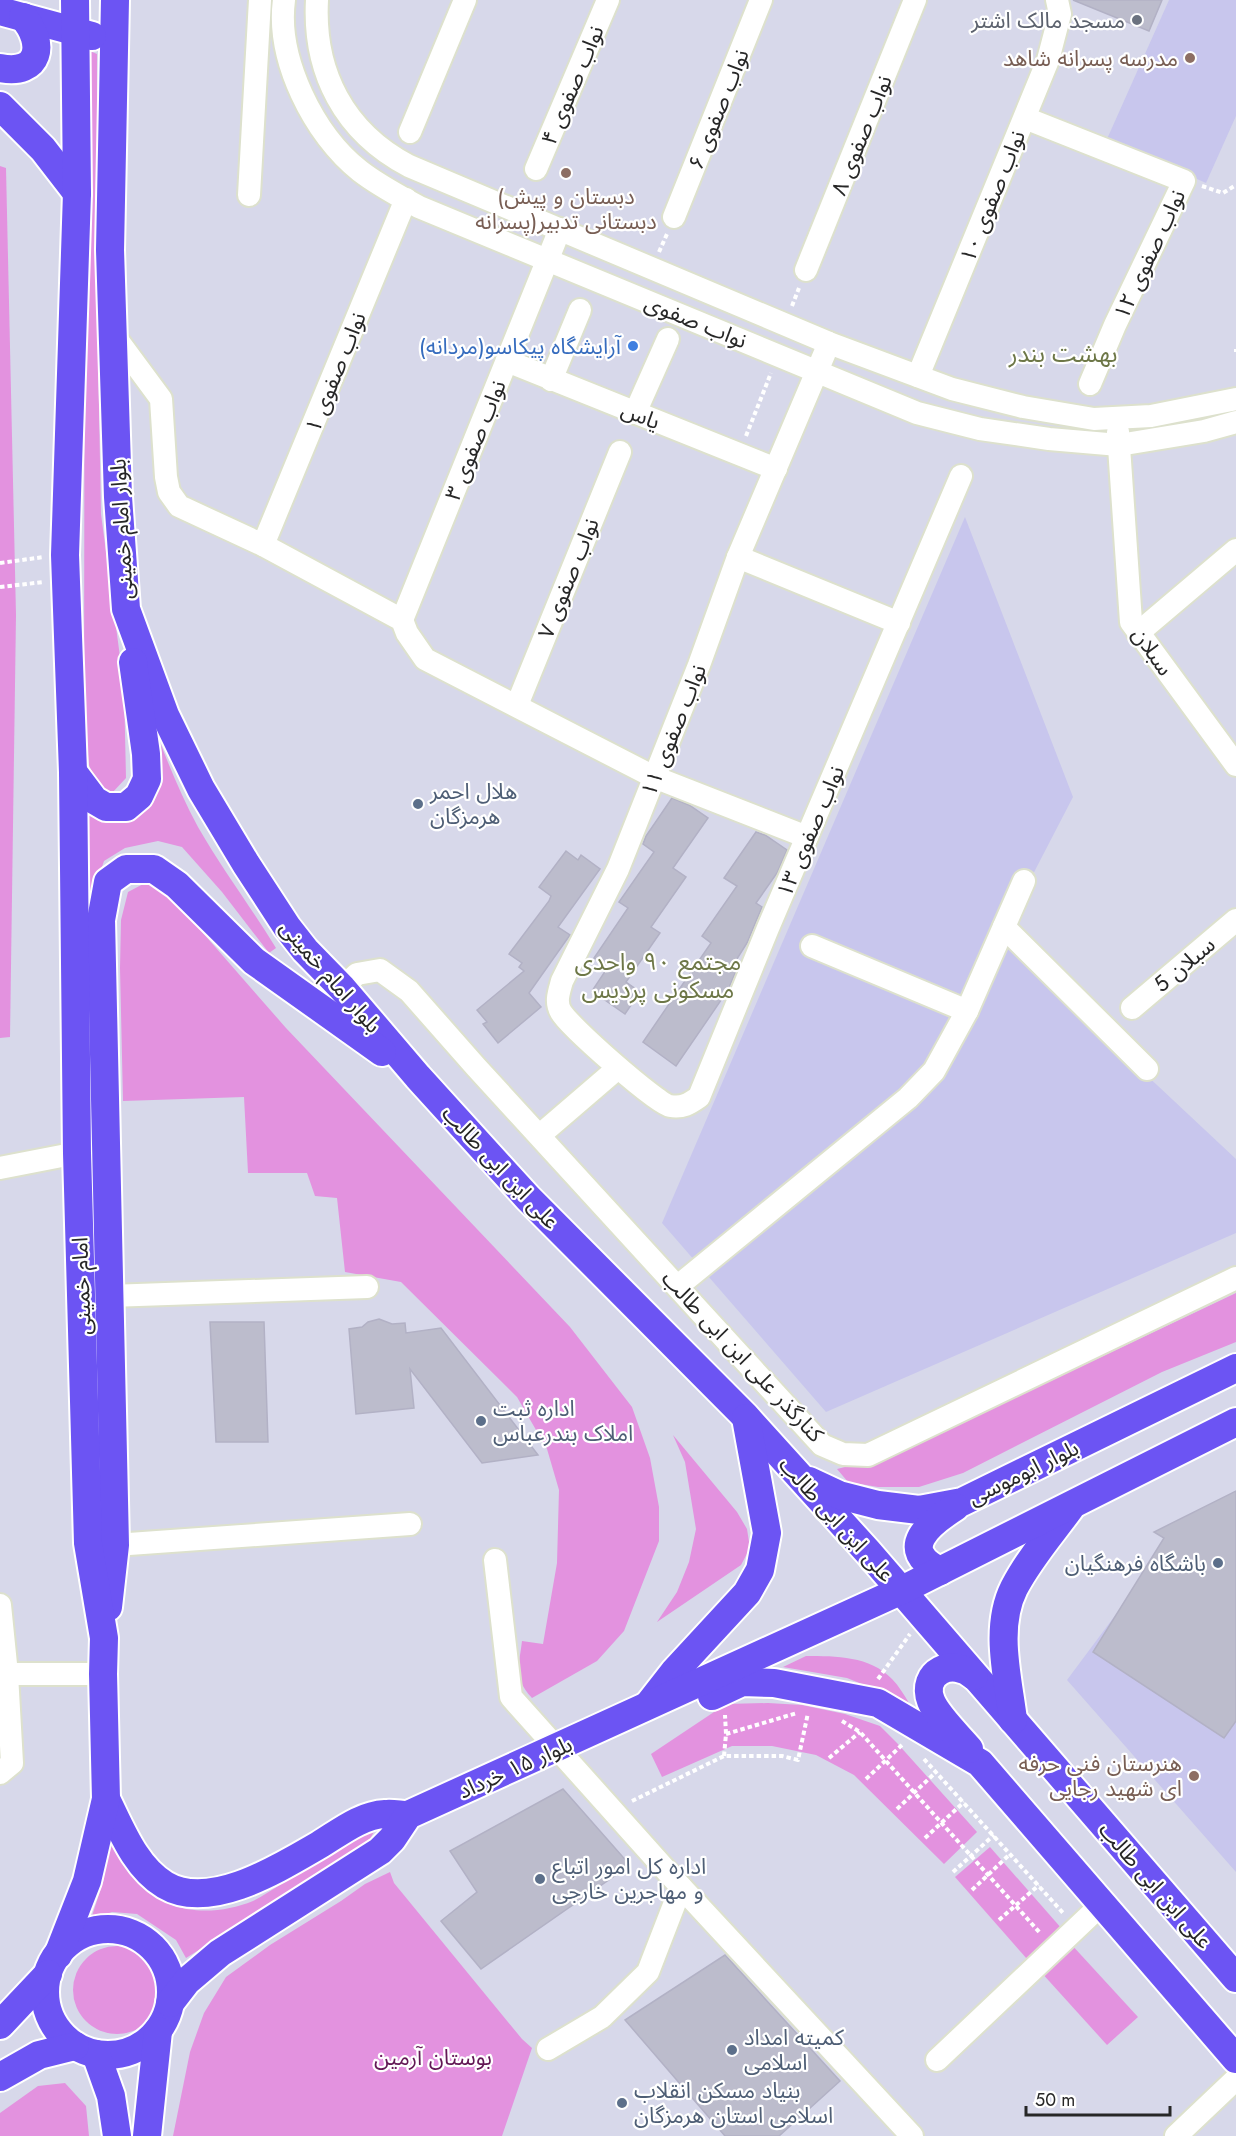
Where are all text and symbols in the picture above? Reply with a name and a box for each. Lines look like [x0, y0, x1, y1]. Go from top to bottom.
place label: مسجد مالک اشتر [970, 4, 1125, 36]
marker: مسجد مالک اشتر [1130, 13, 1144, 27]
street label: نواب صفوی ۴ [532, 20, 612, 150]
place label: مدرسه پسرانه شاهد [1003, 42, 1178, 74]
street label: نواب صفوی ۶ [679, 44, 757, 174]
marker: مدرسه پسرانه شاهد [1183, 51, 1197, 65]
street label: نواب صفوی ۸ [822, 70, 900, 200]
street label: نواب صفوی ۱۰ [951, 125, 1033, 267]
marker: (دبستان و پیش دبستانی تدبیر(پسرانه [559, 166, 573, 180]
place label: (دبستان و پیش دبستانی تدبیر(پسرانه [475, 180, 657, 237]
street label: نواب صفوی ۱۲ [1105, 184, 1193, 324]
street label: نواب صفوی [640, 286, 752, 356]
street label: نواب صفوی ۱ [296, 307, 374, 437]
place label: (آرایشگاه پیکاسو(مردانه [419, 330, 623, 362]
district label: بهشت بندر [1008, 336, 1117, 371]
marker: (آرایشگاه پیکاسو(مردانه [626, 339, 640, 353]
street label: نواب صفوی ۳ [436, 375, 514, 505]
street label: یاس [617, 393, 665, 437]
street label: بلوار امام خمینی [101, 458, 142, 600]
street label: نواب صفوی ۷ [529, 513, 607, 643]
street label: سبلان [1125, 620, 1181, 682]
street label: نواب صفوی ۱۱ [632, 659, 714, 801]
street label: نواب صفوی ۱۳ [768, 760, 852, 902]
place label: هلال احمر هرمزگان [429, 775, 517, 832]
marker: هلال احمر هرمزگان [411, 797, 425, 811]
street label: بلوار امام خمینی [272, 912, 389, 1040]
street label: سبلان 5 [1146, 929, 1222, 999]
district label: مجتمع ٩٠ واحدی مسکونی پردیس [575, 944, 741, 1007]
street label: علی ابن ابی طالب [435, 1098, 567, 1236]
street label: امام خمینی [63, 1236, 100, 1336]
street label: کنارگذر علی ابن ابی طالب [655, 1263, 832, 1450]
place label: اداره ثبت املاک بندرعباس [493, 1392, 633, 1449]
marker: اداره ثبت املاک بندرعباس [474, 1414, 488, 1428]
street label: بلوار ابوموسی [962, 1431, 1084, 1513]
street label: علی ابن ابی طالب [772, 1449, 902, 1589]
place label: باشگاه فرهنگیان [1065, 1547, 1206, 1579]
marker: باشگاه فرهنگیان [1211, 1556, 1225, 1570]
street label: بلوار ۱۵ خرداد [453, 1728, 577, 1806]
place label: هنرستان فنی حرفه ای شهید رجایی [1019, 1747, 1182, 1804]
marker: هنرستان فنی حرفه ای شهید رجایی [1187, 1769, 1201, 1783]
street label: علی ابن ابی طالب [1092, 1814, 1220, 1956]
place label: اداره کل امور اتباع و مهاجرین خارجی [552, 1850, 706, 1907]
marker: اداره کل امور اتباع و مهاجرین خارجی [533, 1872, 547, 1886]
place label: کمیته امداد اسلامی [744, 2021, 845, 2078]
park label: بوستان آرمین [374, 2041, 492, 2073]
marker: کمیته امداد اسلامی [725, 2043, 739, 2057]
place label: بنیاد مسکن انقلاب اسلامی استان هرمزگان [634, 2074, 833, 2131]
scale bar [1026, 2079, 1170, 2117]
text: 50 m [1035, 2087, 1075, 2113]
marker: بنیاد مسکن انقلاب اسلامی استان هرمزگان [615, 2096, 629, 2110]

